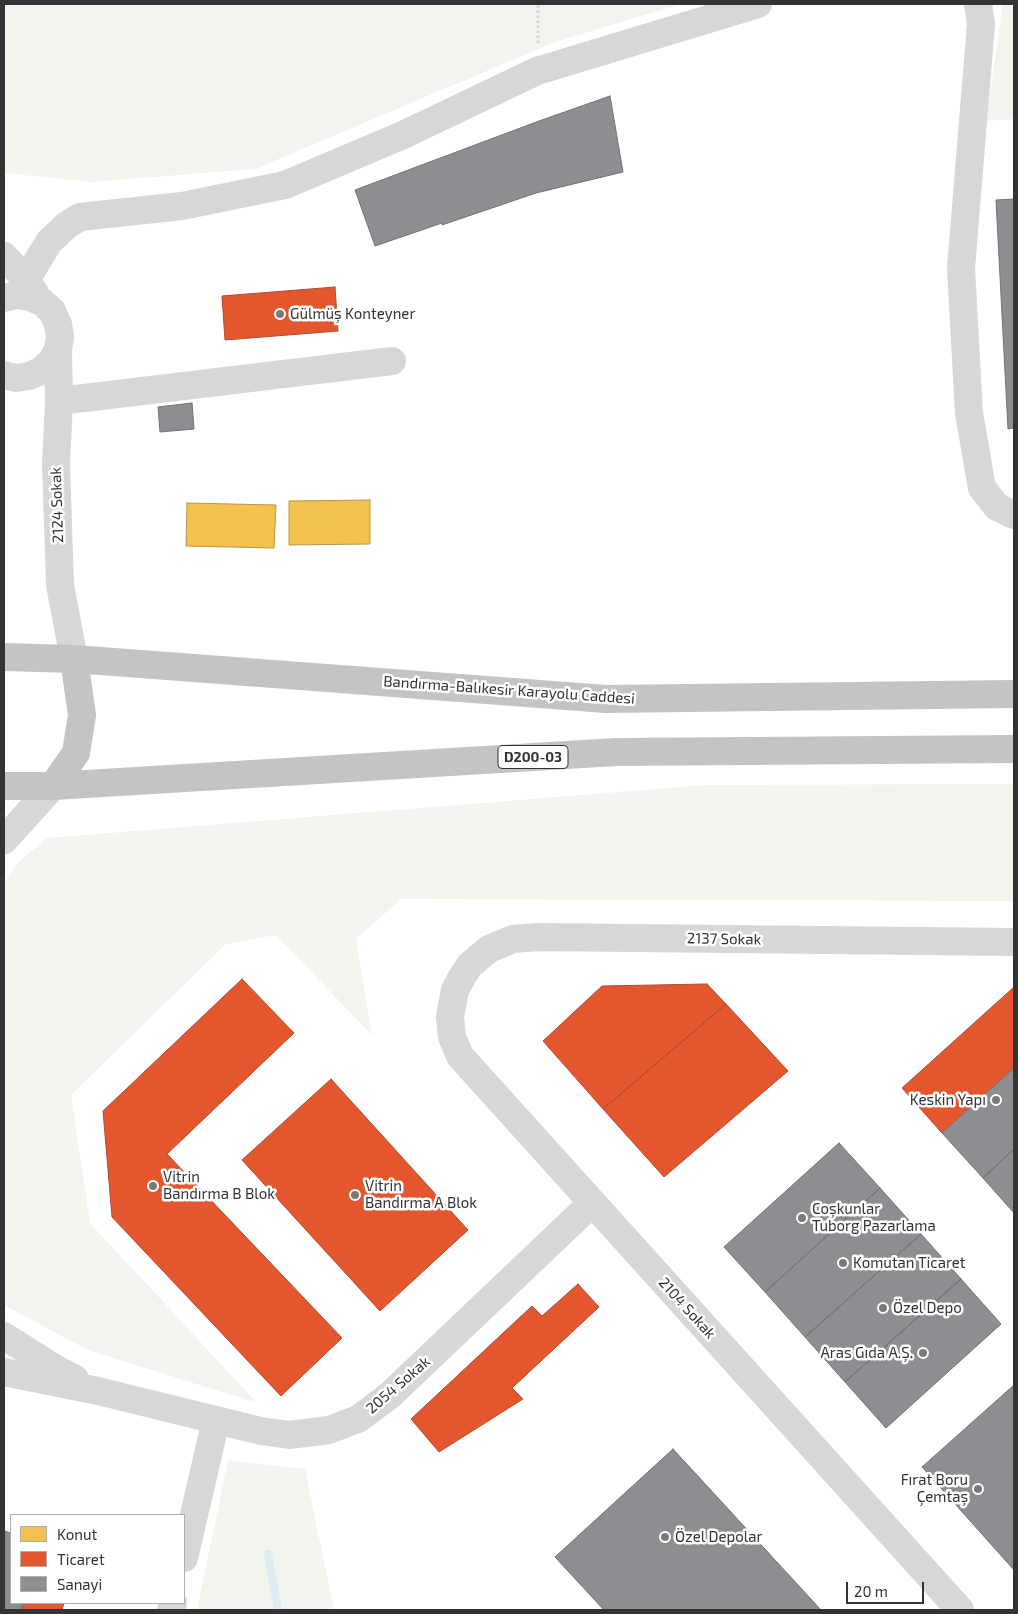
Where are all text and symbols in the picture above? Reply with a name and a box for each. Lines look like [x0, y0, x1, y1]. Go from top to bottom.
place label: Gülmüş Konteyner [290, 305, 415, 323]
marker: Gülmüş Konteyner [274, 308, 286, 320]
street label: 2124 Sokak [47, 467, 67, 543]
street label: Bandırma-Balıkesir Karayolu Caddesi [383, 672, 635, 708]
road number: D200-03 [498, 746, 568, 769]
street label: 2137 Sokak [687, 929, 761, 949]
place label: Keskin Yapı [910, 1091, 986, 1109]
marker: Keskin Yapı [990, 1094, 1002, 1106]
place label: Vitrin Bandırma B Blok [163, 1168, 275, 1203]
place label: Vitrin Bandırma A Blok [365, 1177, 477, 1212]
marker: Vitrin Bandırma B Blok [147, 1180, 159, 1192]
marker: Vitrin Bandırma A Blok [349, 1189, 361, 1201]
place label: Coşkunlar Tuborg Pazarlama [812, 1200, 936, 1235]
marker: Coşkunlar Tuborg Pazarlama [796, 1212, 808, 1224]
place label: Komutan Ticaret [853, 1254, 965, 1272]
marker: Komutan Ticaret [837, 1257, 849, 1269]
street label: 2104 Sokak [655, 1274, 719, 1342]
place label: Özel Depo [893, 1299, 962, 1317]
marker: Özel Depo [877, 1302, 889, 1314]
place label: Aras Gıda A.Ş. [821, 1344, 913, 1362]
marker: Aras Gıda A.Ş. [917, 1347, 929, 1359]
street label: 2054 Sokak [362, 1352, 434, 1418]
place label: Fırat Boru Çemtaş [901, 1471, 968, 1506]
marker: Fırat Boru Çemtaş [972, 1483, 984, 1495]
legend [10, 1514, 185, 1604]
text: Konut [57, 1525, 97, 1543]
place label: Özel Depolar [675, 1528, 762, 1546]
marker: Özel Depolar [659, 1531, 671, 1543]
text: Ticaret [57, 1550, 105, 1568]
scale bar [848, 1572, 926, 1604]
text: Sanayi [57, 1575, 102, 1593]
text: 20 m [854, 1582, 888, 1600]

